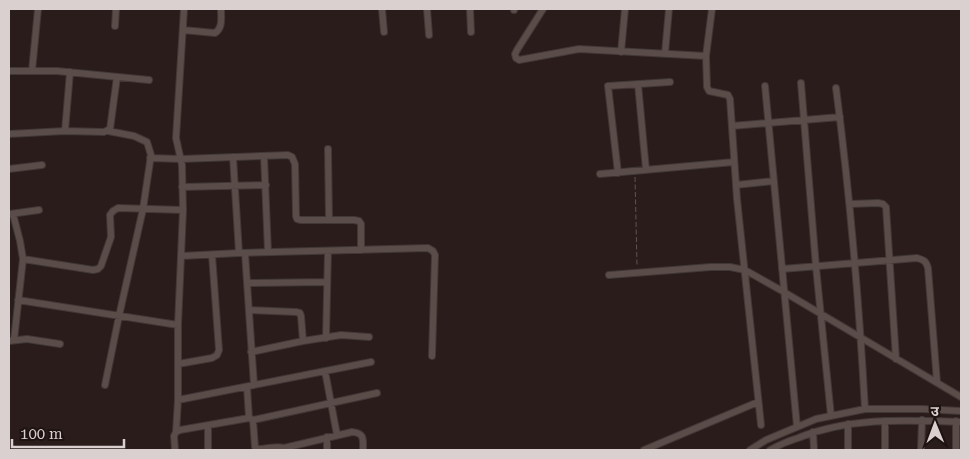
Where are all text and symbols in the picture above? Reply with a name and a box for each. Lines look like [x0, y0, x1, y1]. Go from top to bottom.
north arrow [910, 399, 960, 449]
text: उ [931, 403, 940, 419]
scale bar [12, 416, 125, 448]
text: 100 m [20, 425, 63, 443]

